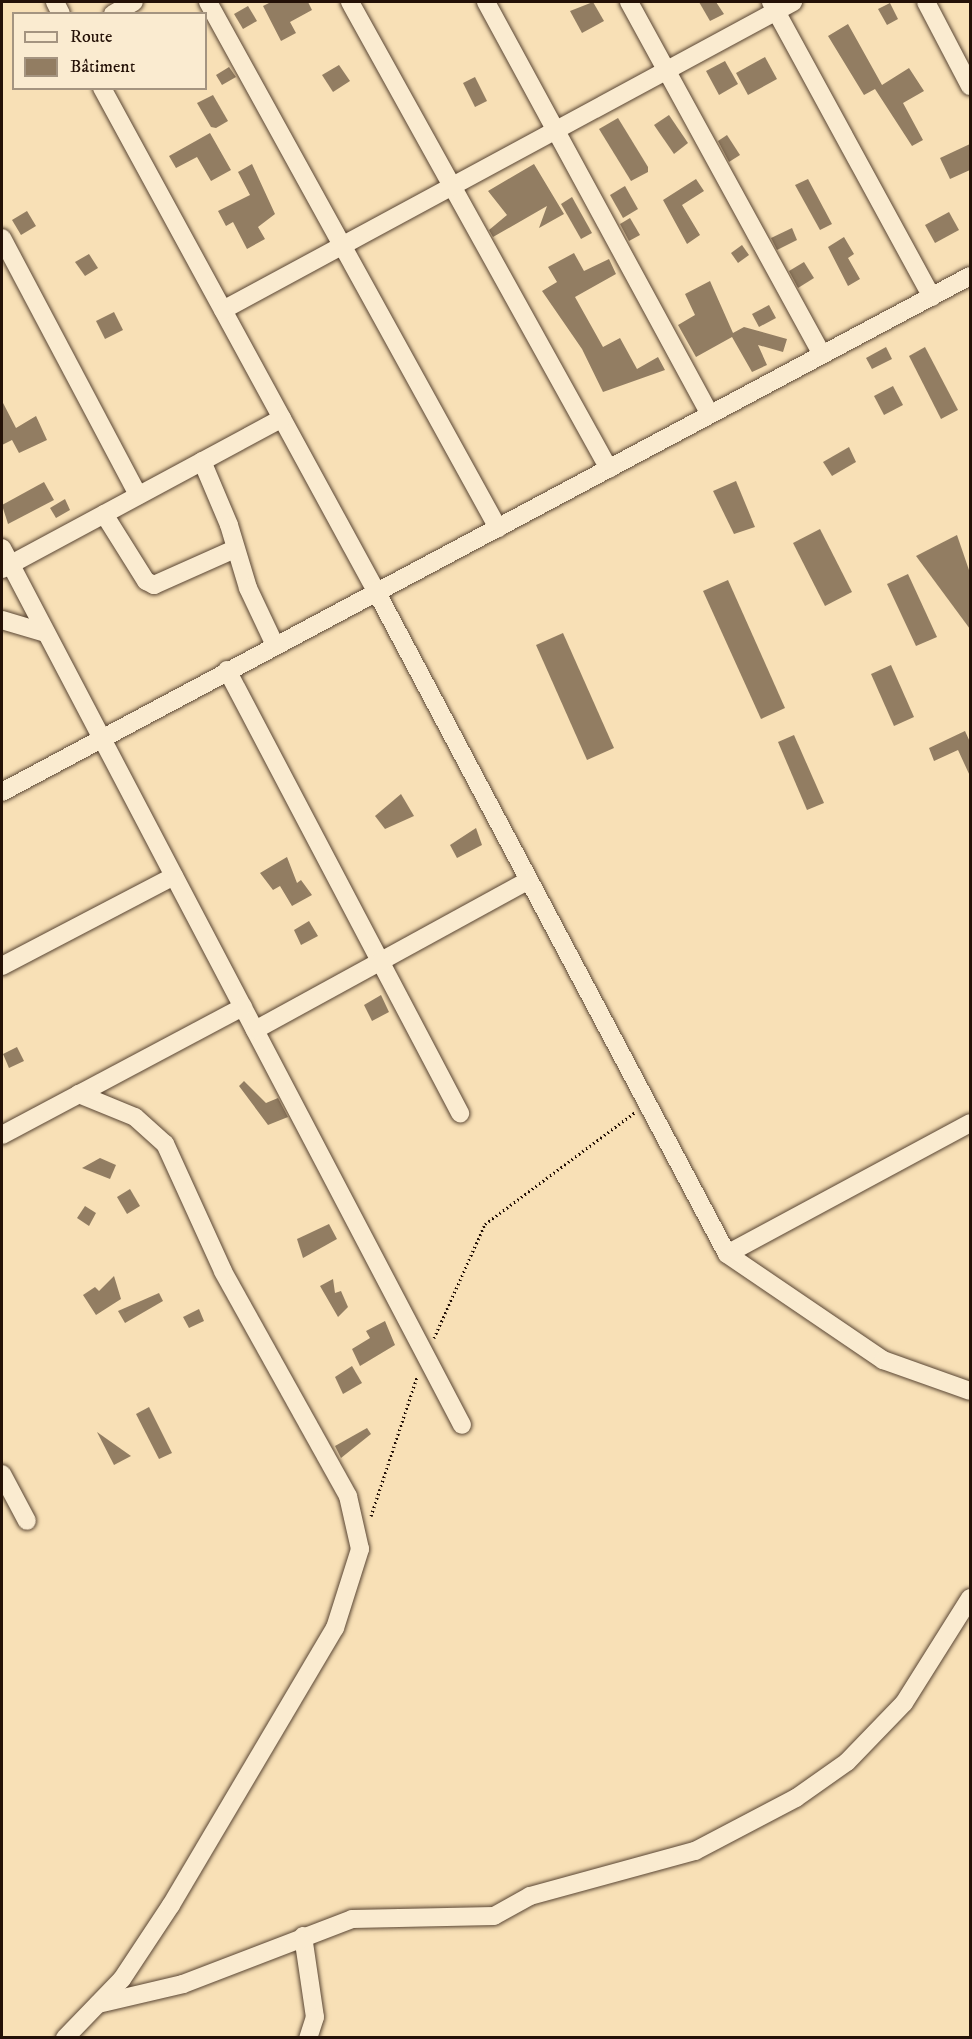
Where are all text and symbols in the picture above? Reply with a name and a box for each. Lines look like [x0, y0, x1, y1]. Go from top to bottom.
legend [12, 12, 207, 90]
text: Route [70, 26, 113, 48]
text: Bâtiment [70, 56, 135, 78]

